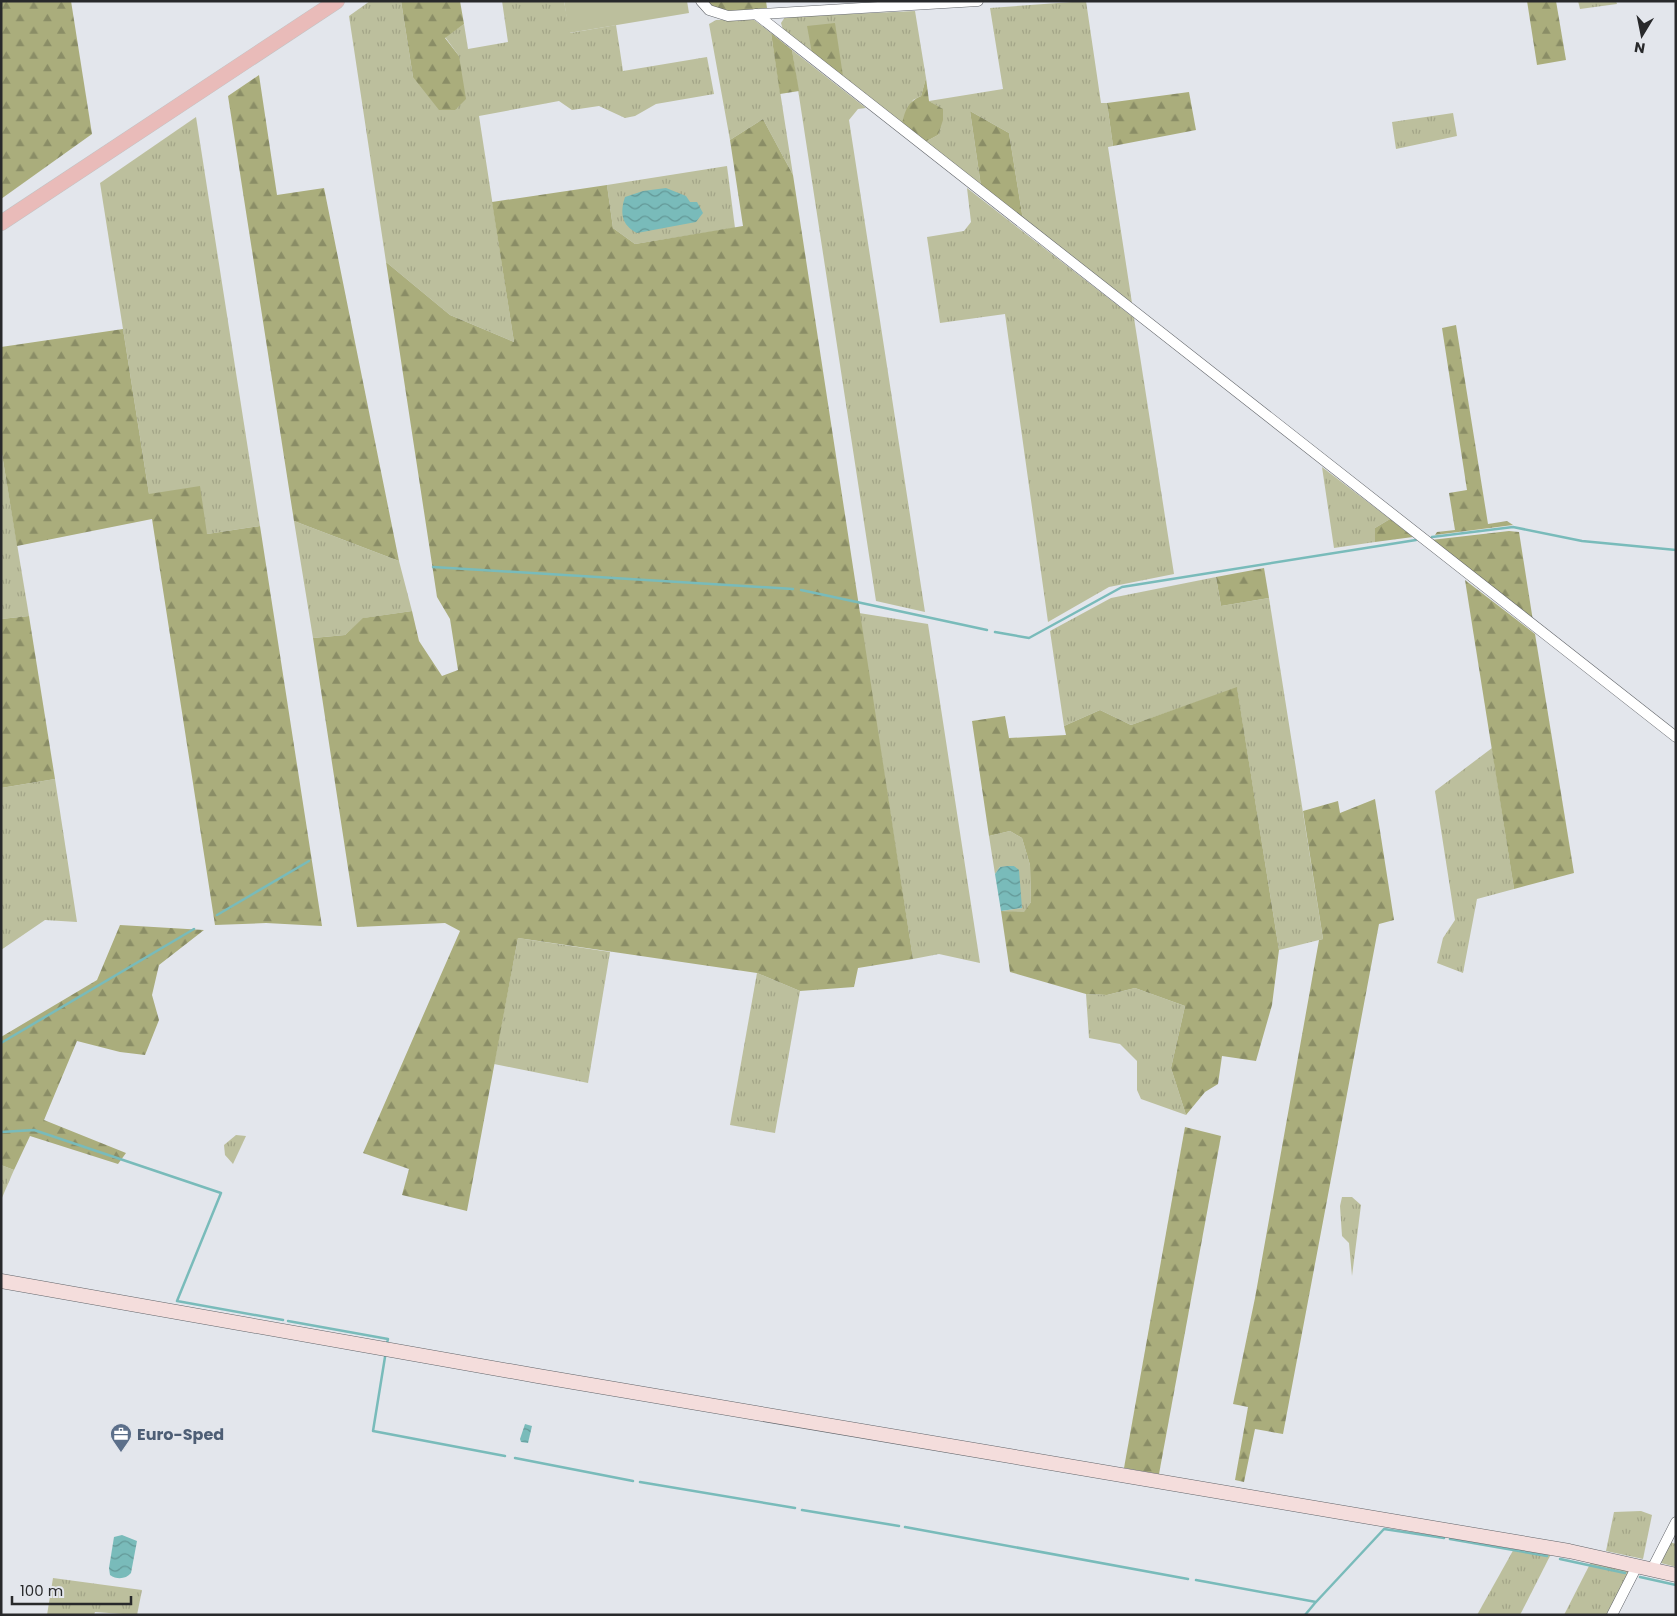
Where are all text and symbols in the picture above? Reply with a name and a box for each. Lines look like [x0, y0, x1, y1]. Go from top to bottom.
north arrow [1617, 10, 1667, 60]
text: N [1633, 37, 1647, 59]
office icon: Euro-Sped [109, 1422, 133, 1453]
place label: Euro-Sped [137, 1423, 224, 1446]
scale bar [12, 1574, 131, 1606]
text: 100 m [20, 1580, 63, 1601]

